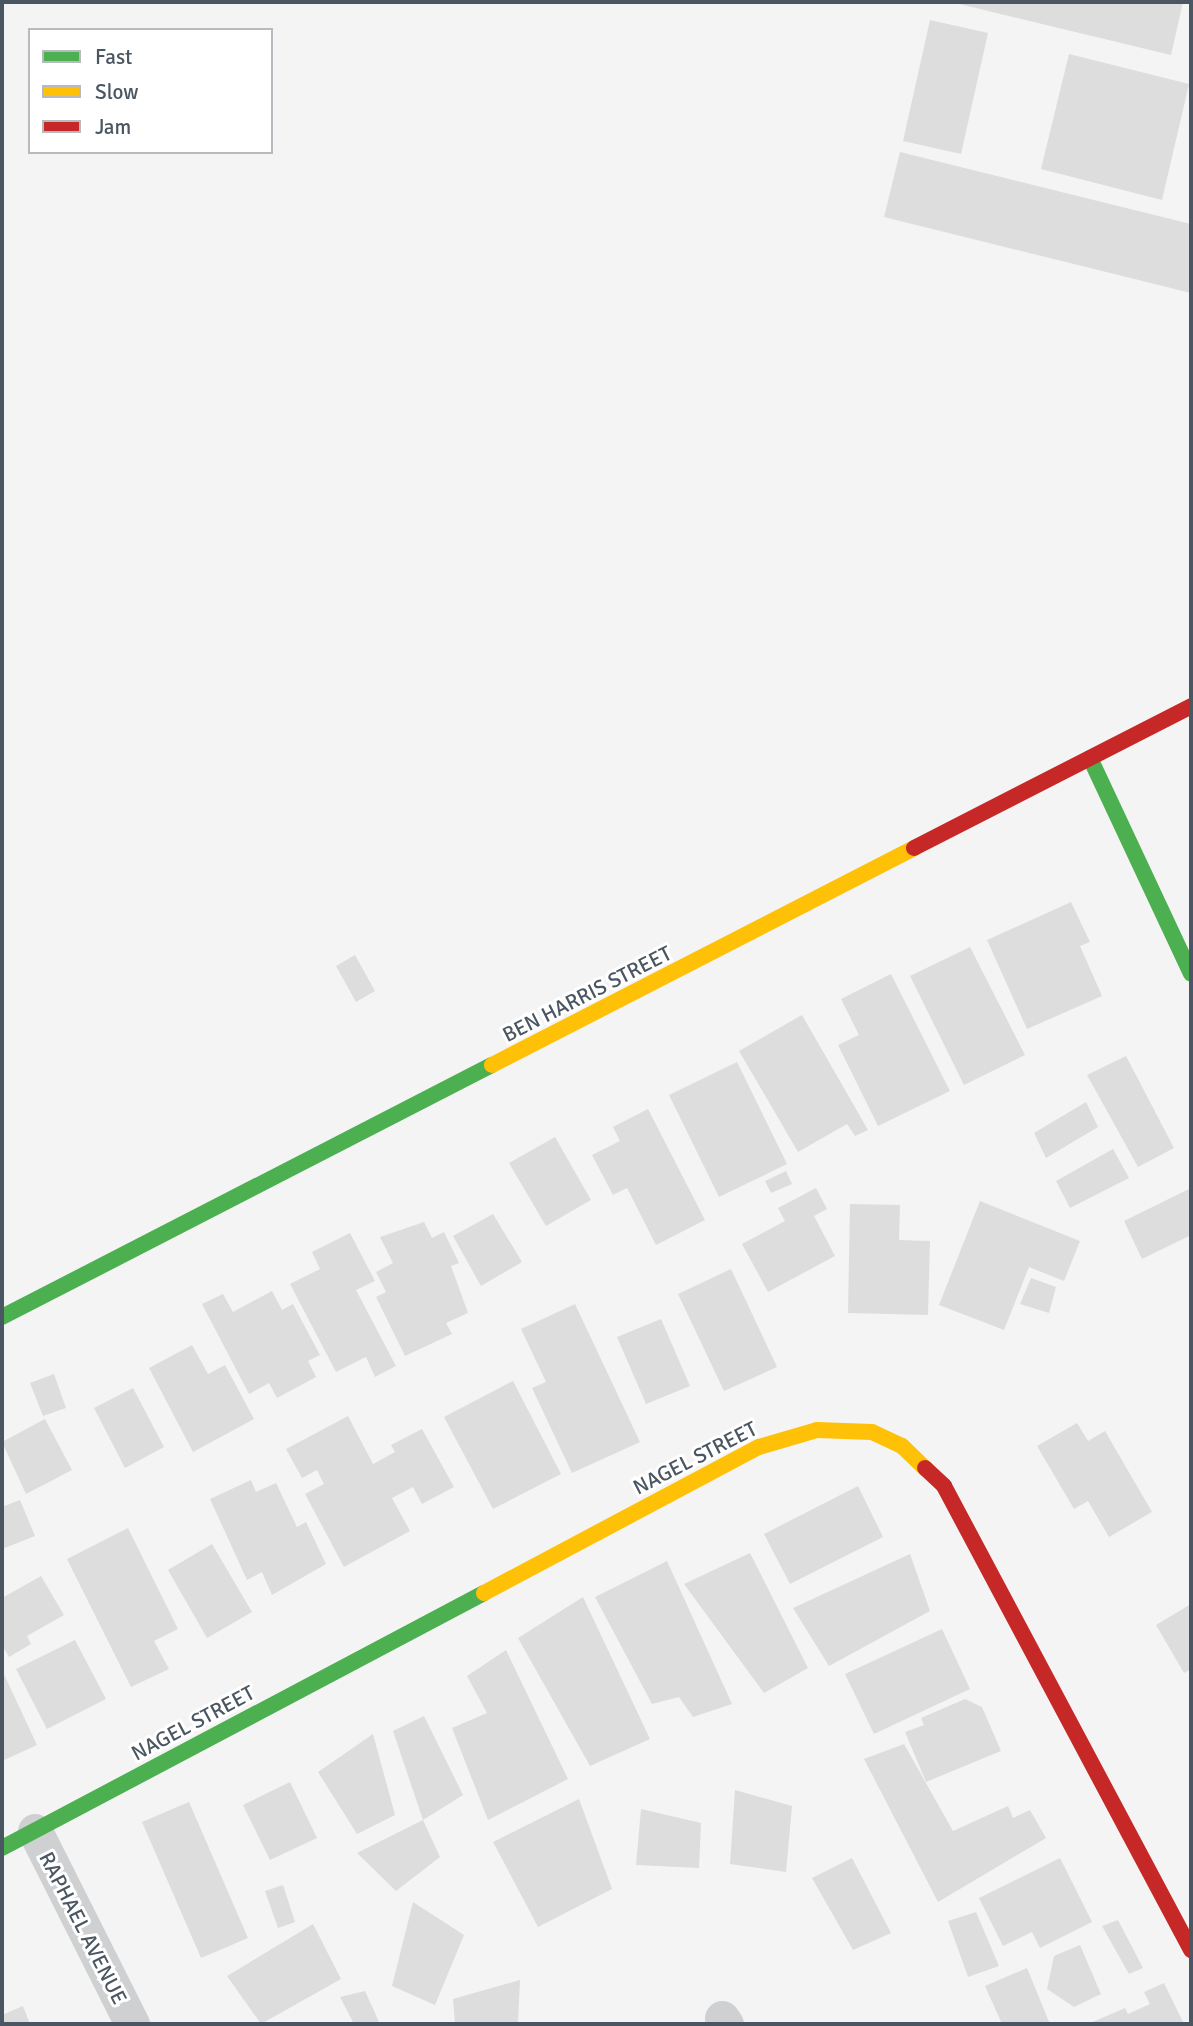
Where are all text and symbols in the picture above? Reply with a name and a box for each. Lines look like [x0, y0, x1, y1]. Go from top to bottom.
legend [28, 28, 273, 154]
text: Fast [95, 44, 132, 70]
text: Slow [95, 79, 139, 105]
text: Jam [95, 114, 131, 140]
street label: BEN HARRIS STREET [498, 940, 676, 1048]
street label: NAGEL STREET [629, 1416, 761, 1500]
street label: NAGEL STREET [127, 1680, 259, 1766]
street label: RAPHAEL AVENUE [34, 1848, 132, 2008]

